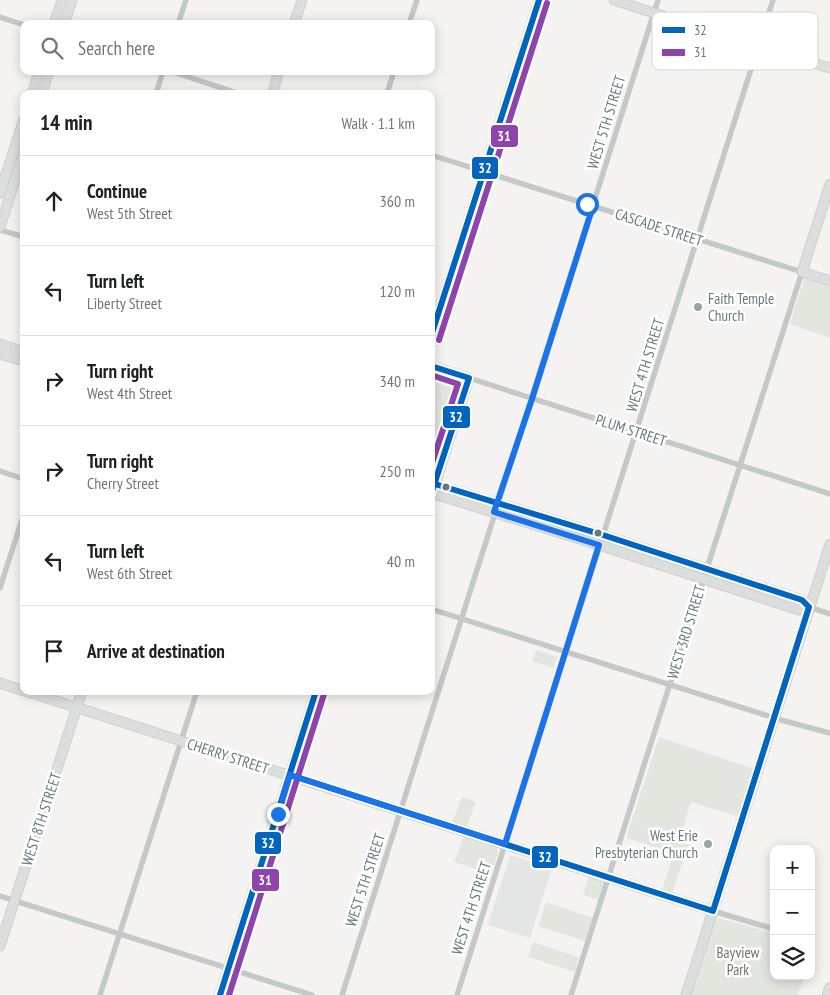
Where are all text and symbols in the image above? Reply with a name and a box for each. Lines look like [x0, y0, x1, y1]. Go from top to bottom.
legend [652, 12, 818, 70]
search box [20, 20, 435, 75]
text: 32 [694, 21, 707, 39]
icon: search [38, 34, 66, 62]
text: Search here [78, 36, 155, 60]
text: 31 [694, 43, 707, 61]
street label: WEST 5TH STREET [583, 73, 629, 171]
text: 14 min [40, 109, 92, 136]
text: Walk · 1.1 km [341, 113, 415, 133]
line badge: 31 [490, 124, 519, 148]
text: 31 [497, 127, 511, 145]
line badge: 32 [471, 156, 499, 180]
text: 32 [478, 159, 492, 177]
text: Continue [87, 179, 147, 203]
icon: ahead [40, 187, 68, 215]
text: 360 m [380, 191, 415, 211]
route start [576, 193, 599, 216]
text: West 5th Street [87, 203, 172, 223]
street label: CASCADE STREET [613, 204, 705, 250]
text: Turn left [87, 269, 144, 293]
icon: left [40, 277, 68, 305]
text: 120 m [380, 281, 415, 301]
place label: Faith Temple Church [708, 289, 774, 325]
text: Liberty Street [87, 293, 162, 313]
marker: Faith Temple Church [692, 301, 704, 313]
street label: WEST 4TH STREET [622, 316, 668, 414]
text: Turn right [87, 359, 153, 383]
icon: right [40, 367, 68, 395]
text: 340 m [380, 371, 415, 391]
text: West 4th Street [87, 383, 172, 403]
line badge: 32 [442, 405, 471, 429]
text: 32 [449, 408, 463, 426]
street label: PLUM STREET [593, 410, 669, 450]
text: Turn right [87, 449, 153, 473]
icon: right [40, 457, 68, 485]
text: 250 m [380, 461, 415, 481]
text: Cherry Street [87, 473, 159, 493]
unlabelled marker [441, 482, 451, 492]
unlabelled marker [593, 528, 603, 538]
text: Turn left [87, 539, 144, 563]
icon: left [40, 547, 68, 575]
text: 40 m [387, 551, 415, 571]
text: West 6th Street [87, 563, 172, 583]
street label: WEST 3RD STREET [663, 582, 709, 681]
icon: arrive [40, 637, 68, 665]
text: Arrive at destination [87, 639, 225, 663]
street label: CHERRY STREET [185, 734, 271, 778]
street label: WEST 8TH STREET [17, 770, 65, 868]
route end [267, 803, 290, 826]
place label: West Erie Presbyterian Church [595, 826, 698, 862]
line badge: 32 [254, 831, 282, 855]
street label: WEST 5TH STREET [341, 831, 389, 929]
text: 32 [261, 834, 275, 852]
marker: West Erie Presbyterian Church [702, 838, 714, 850]
line badge: 32 [531, 845, 559, 869]
map controls [770, 845, 815, 980]
button: + [770, 845, 815, 890]
text: 32 [538, 848, 552, 866]
street label: WEST 4TH STREET [447, 859, 495, 957]
line badge: 31 [251, 868, 280, 892]
text: 31 [258, 871, 272, 889]
button: − [770, 890, 815, 935]
button: layers [770, 935, 815, 980]
park label: Bayview Park [717, 943, 760, 979]

